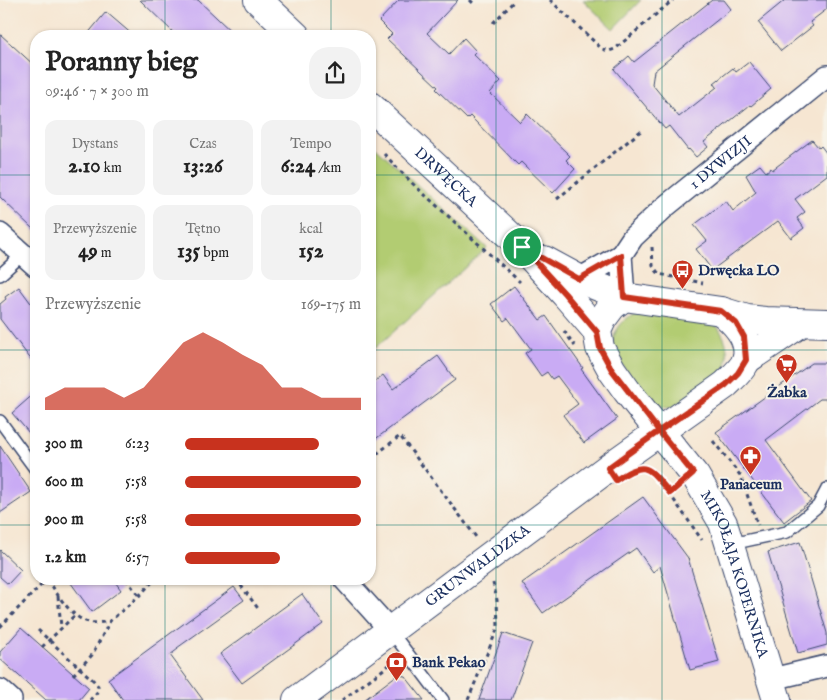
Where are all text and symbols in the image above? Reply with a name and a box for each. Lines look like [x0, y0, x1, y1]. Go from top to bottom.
text: Poranny bieg [45, 45, 198, 80]
button: share [309, 47, 361, 99]
text: 09:46 · 7 × 300 m [45, 82, 149, 102]
street label: 1 DYWIZJI [685, 131, 756, 193]
text: Dystans [72, 135, 118, 153]
text: Czas [189, 135, 217, 153]
text: Tempo [290, 135, 332, 153]
street label: DRWĘCKA [411, 143, 482, 211]
text: 2.10 [68, 153, 101, 180]
text: 13:26 [183, 153, 223, 180]
text: 6:24 [281, 153, 315, 180]
text: km [101, 159, 122, 177]
text: /km [315, 159, 341, 177]
text: Przewyższenie [53, 220, 137, 238]
text: Tętno [185, 220, 221, 238]
text: kcal [299, 220, 323, 238]
pin [501, 226, 543, 268]
icon: arrive [508, 233, 536, 261]
text: 49 [78, 238, 98, 265]
text: 135 [177, 238, 200, 265]
text: 152 [298, 238, 324, 265]
text: m [98, 244, 112, 262]
text: bpm [200, 244, 229, 262]
bus stop icon: Drwęcka LO [670, 258, 694, 289]
place label: Drwęcka LO [698, 261, 780, 280]
text: Przewyższenie [45, 295, 141, 315]
text: 169–175 m [301, 295, 361, 315]
supermarket icon: Żabka [775, 352, 799, 383]
place label: Żabka [767, 383, 807, 402]
text: 300 m [45, 434, 83, 454]
text: 6:23 [125, 434, 149, 454]
pharmacy icon: Panaceum [739, 444, 763, 475]
text: 600 m [45, 472, 83, 492]
text: 5:58 [125, 472, 147, 492]
place label: Panaceum [720, 475, 783, 494]
street label: MIKOŁAJA KOPERNIKA [696, 487, 773, 661]
text: 900 m [45, 510, 84, 530]
text: 5:58 [125, 510, 147, 530]
street label: GRUNWALDZKA [421, 520, 534, 611]
text: 1.2 km [45, 548, 86, 568]
text: 6:57 [125, 548, 149, 568]
bank icon: Bank Pekao [384, 650, 408, 681]
place label: Bank Pekao [412, 653, 486, 672]

